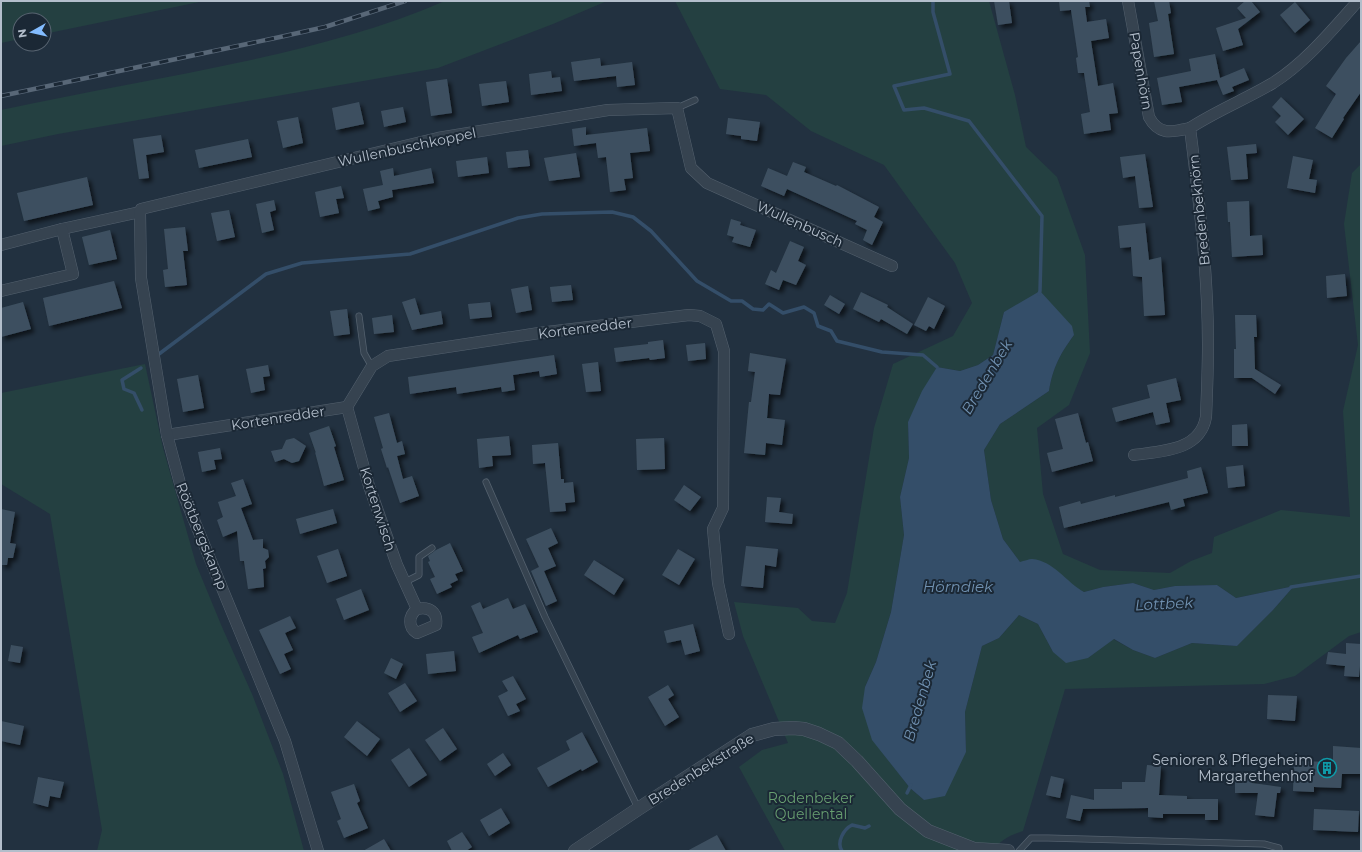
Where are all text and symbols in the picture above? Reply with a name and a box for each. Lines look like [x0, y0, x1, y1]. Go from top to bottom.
north arrow [12, 12, 52, 52]
text: N [15, 28, 30, 39]
street label: Papenhörn [1125, 31, 1157, 111]
street label: Wullenbuschkoppel [336, 124, 478, 170]
street label: Bredenbekhörn [1184, 154, 1214, 266]
street label: Wullenbusch [754, 197, 846, 251]
street label: Kortenredder [537, 313, 633, 343]
water label: Bredenbek [957, 335, 1017, 418]
street label: Kortenredder [230, 402, 326, 434]
street label: Kortenwisch [356, 465, 400, 553]
street label: Röötbergskamp [172, 480, 232, 592]
water label: Hörndiek [923, 577, 994, 596]
water label: Lottbek [1134, 592, 1195, 615]
water label: Bredenbek [899, 657, 940, 744]
street label: Bredenbekstraße [645, 729, 757, 809]
place label: Senioren & Pflegeheim Margarethenhof [1152, 751, 1314, 785]
building icon: Senioren & Pflegeheim Margarethenhof [1316, 757, 1338, 779]
park label: Rodenbeker Quellental [768, 789, 855, 823]

